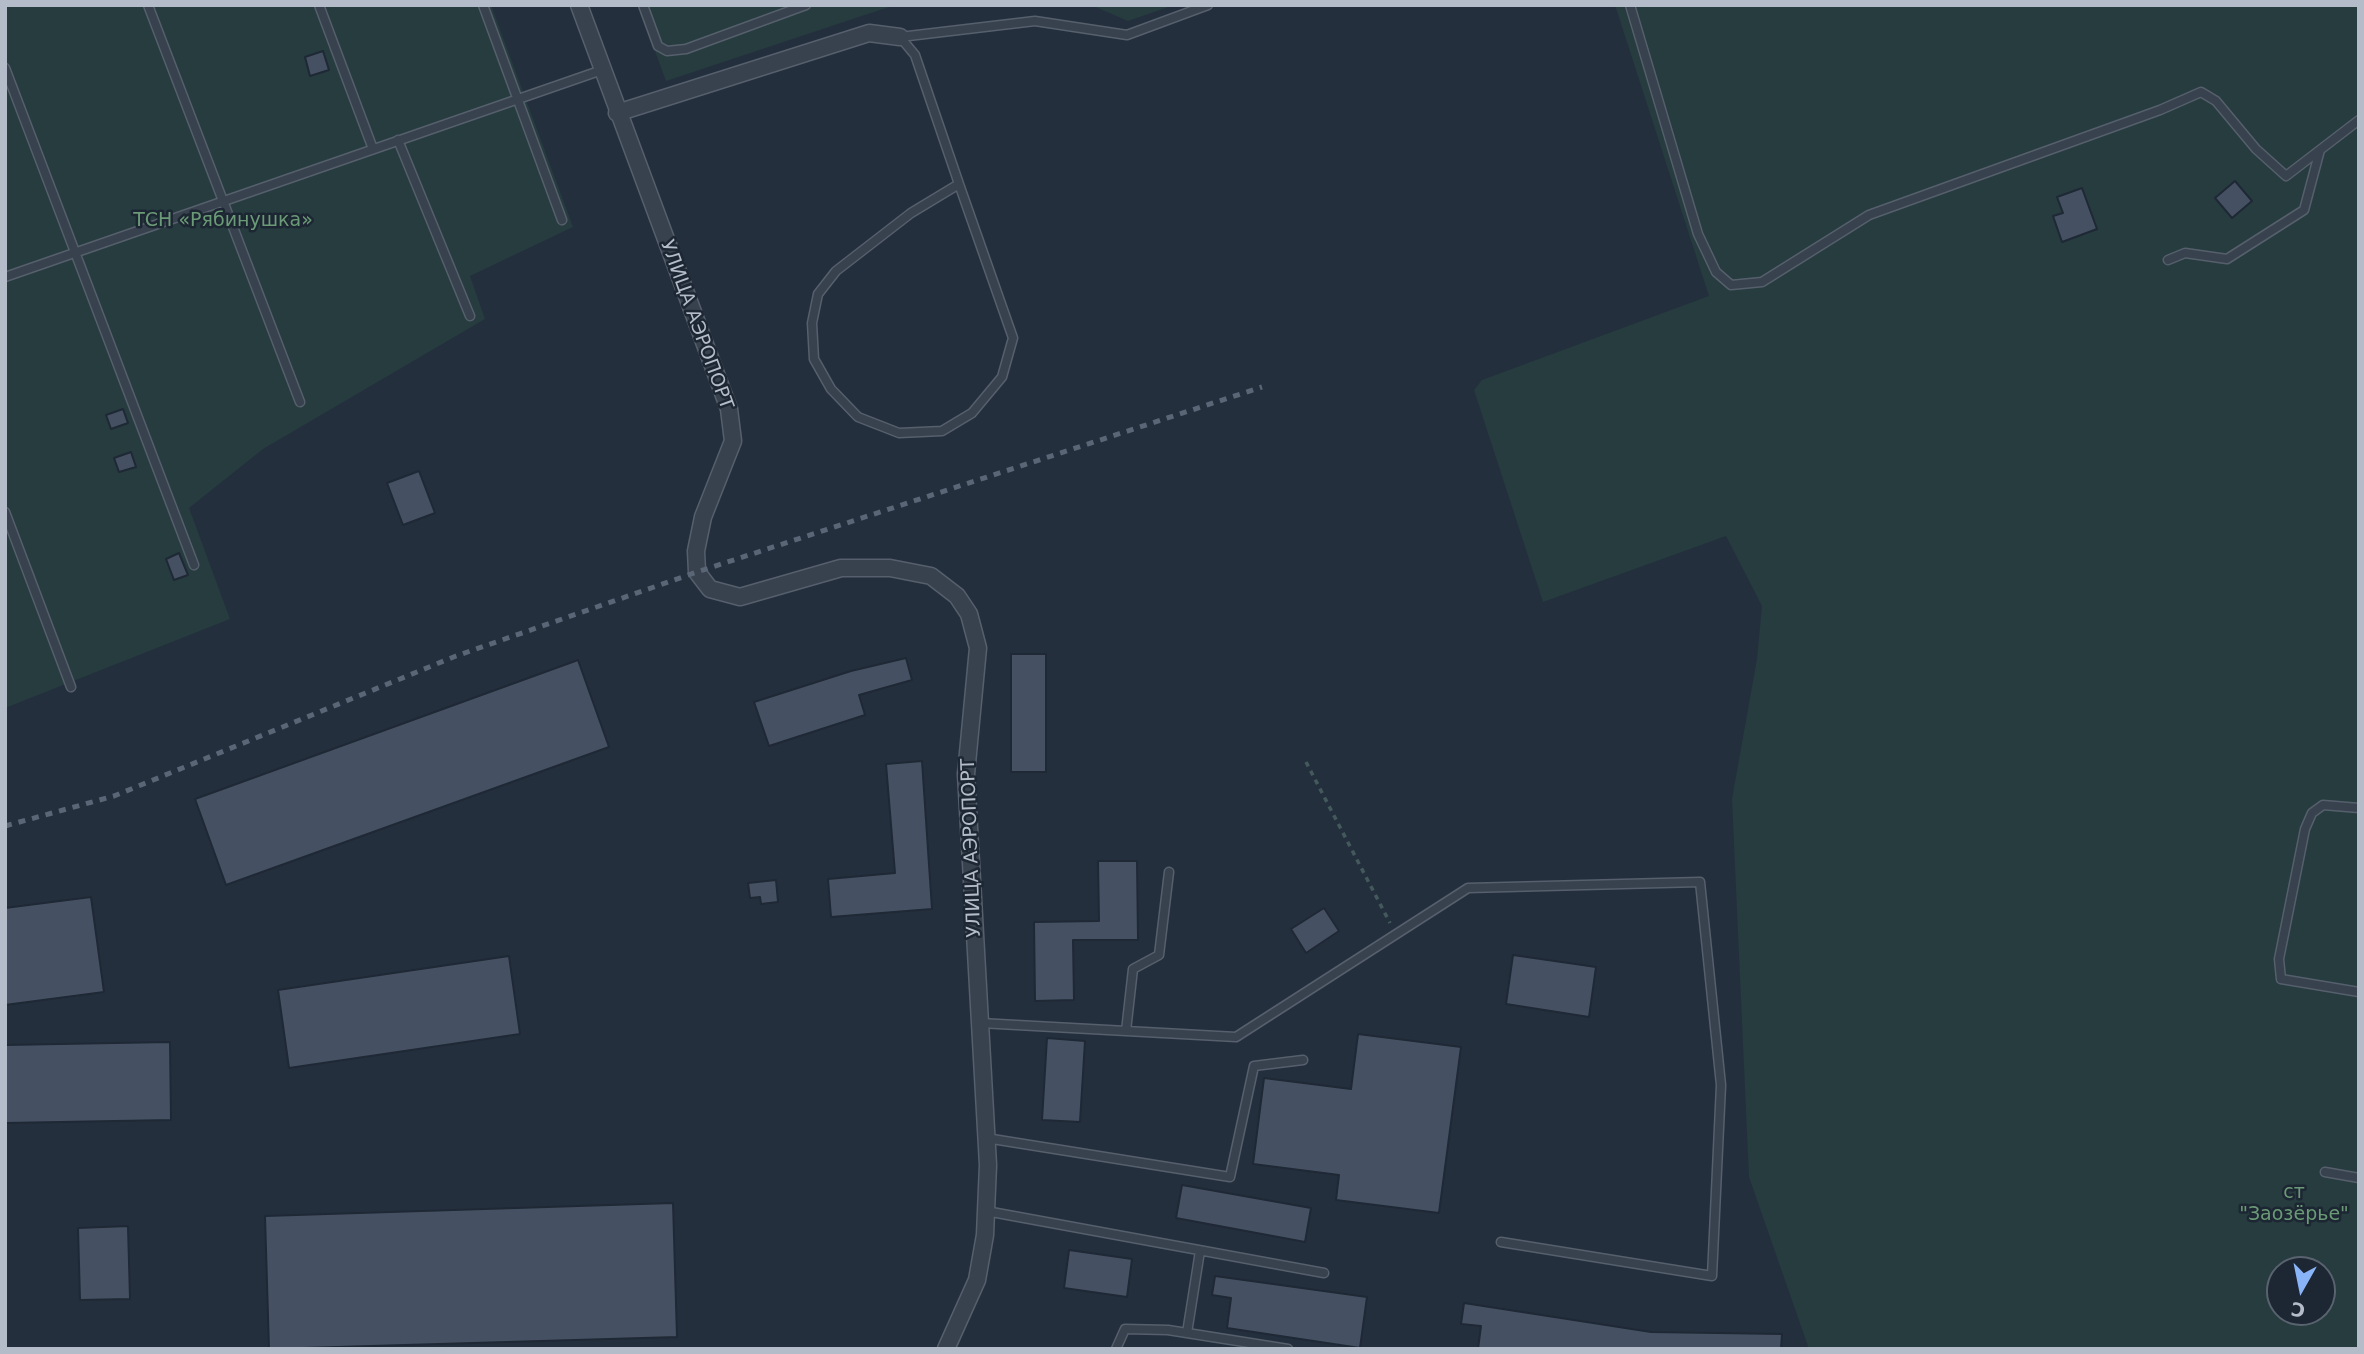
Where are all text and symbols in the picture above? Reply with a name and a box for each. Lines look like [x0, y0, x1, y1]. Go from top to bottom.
park label: ТСН «Рябинушка» [133, 210, 313, 232]
street label: УЛИЦА АЭРОПОРТ [655, 237, 737, 413]
street label: УЛИЦА АЭРОПОРТ [957, 758, 987, 938]
park label: ст "Заозёрье" [2239, 1182, 2349, 1226]
north arrow [2266, 1256, 2336, 1326]
text: С [2289, 1298, 2307, 1322]

